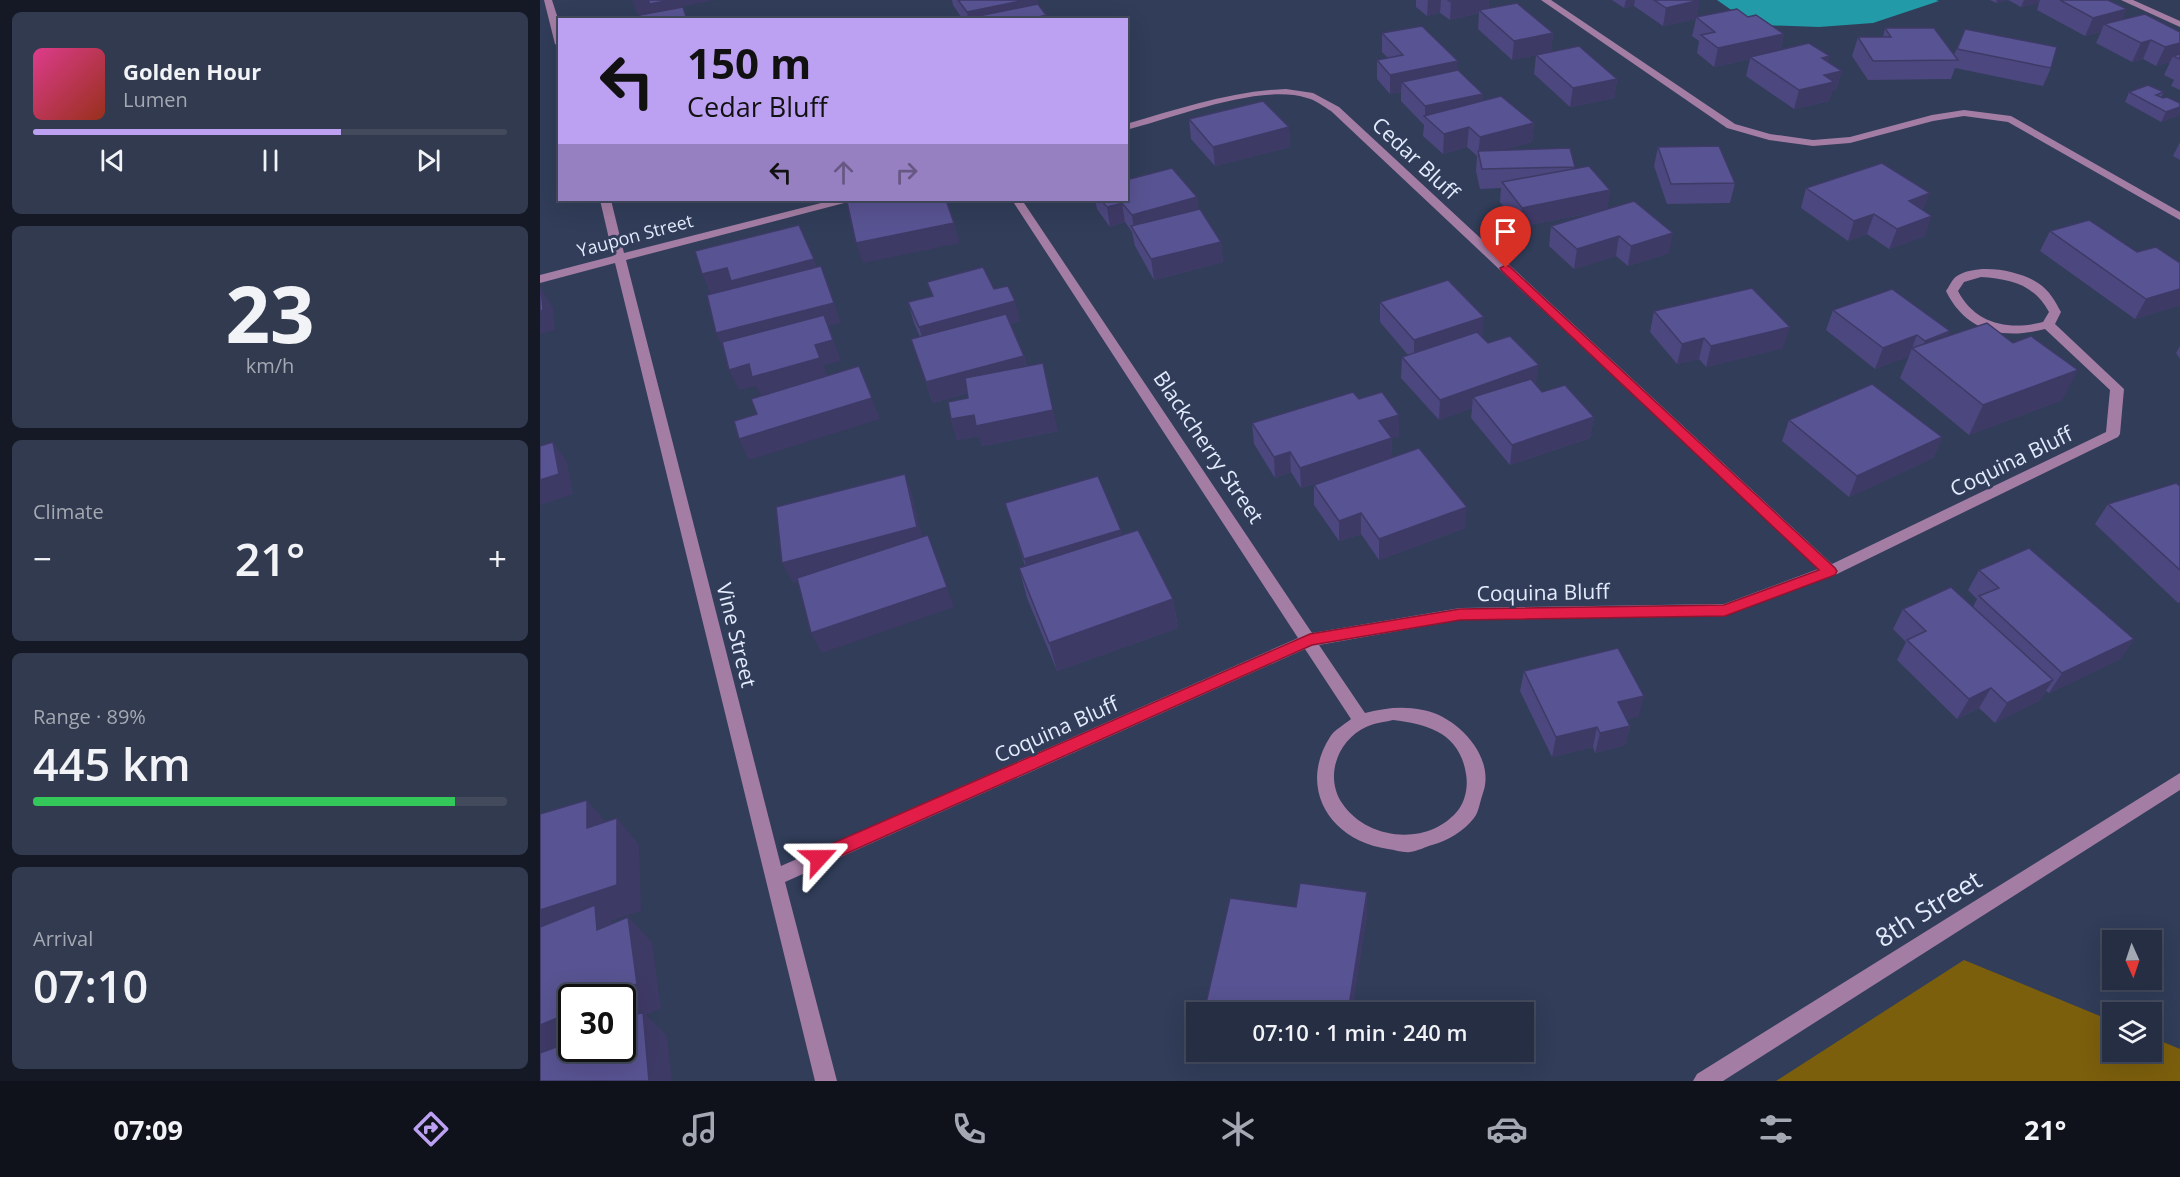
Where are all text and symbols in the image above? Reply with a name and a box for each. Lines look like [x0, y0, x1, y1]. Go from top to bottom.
text: 150 m [687, 34, 811, 91]
icon: left [588, 42, 666, 120]
text: Golden Hour [123, 56, 261, 86]
text: Lumen [123, 86, 188, 113]
text: Cedar Bluff [687, 88, 828, 125]
street label: Cedar Bluff [1366, 110, 1467, 207]
icon: previous [96, 144, 129, 177]
icon: pause [254, 144, 287, 177]
icon: next [412, 144, 445, 177]
icon: left [764, 156, 797, 189]
icon: ahead [827, 156, 860, 189]
icon: right [890, 156, 923, 189]
pin [1480, 206, 1531, 268]
street label: Yaupon Street [574, 208, 696, 262]
icon: arrive [1489, 215, 1522, 248]
text: 23 [225, 260, 315, 366]
text: km/h [246, 352, 294, 379]
street label: Blackcherry Street [1148, 365, 1270, 529]
street label: Coquina Bluff [1945, 418, 2078, 503]
text: Climate [33, 498, 104, 525]
text: 21° [235, 528, 305, 589]
text: − [33, 536, 52, 581]
text: + [488, 536, 507, 581]
street label: Coquina Bluff [1476, 577, 1611, 607]
street label: Vine Street [711, 580, 763, 690]
street label: Coquina Bluff [990, 688, 1124, 769]
text: Range · 89% [33, 703, 146, 730]
text: 445 km [33, 733, 191, 794]
position arrow [787, 826, 851, 890]
street label: 8th Street [1868, 861, 1988, 955]
text: Arrival [33, 925, 93, 952]
north arrow [2102, 930, 2162, 990]
map controls [2102, 930, 2162, 1062]
text: 07:10 [33, 955, 148, 1016]
speed limit sign: 30 [558, 984, 636, 1062]
button: layers [2102, 1002, 2162, 1062]
text: 07:10 · 1 min · 240 m [1252, 1017, 1468, 1047]
icon: directions [410, 1108, 452, 1150]
icon: music [679, 1108, 721, 1150]
icon: phone [948, 1108, 990, 1150]
icon: climate [1217, 1108, 1259, 1150]
icon: car [1486, 1108, 1528, 1150]
icon: filters [1755, 1108, 1797, 1150]
text: 07:09 [114, 1111, 183, 1148]
text: 21° [2024, 1111, 2066, 1148]

